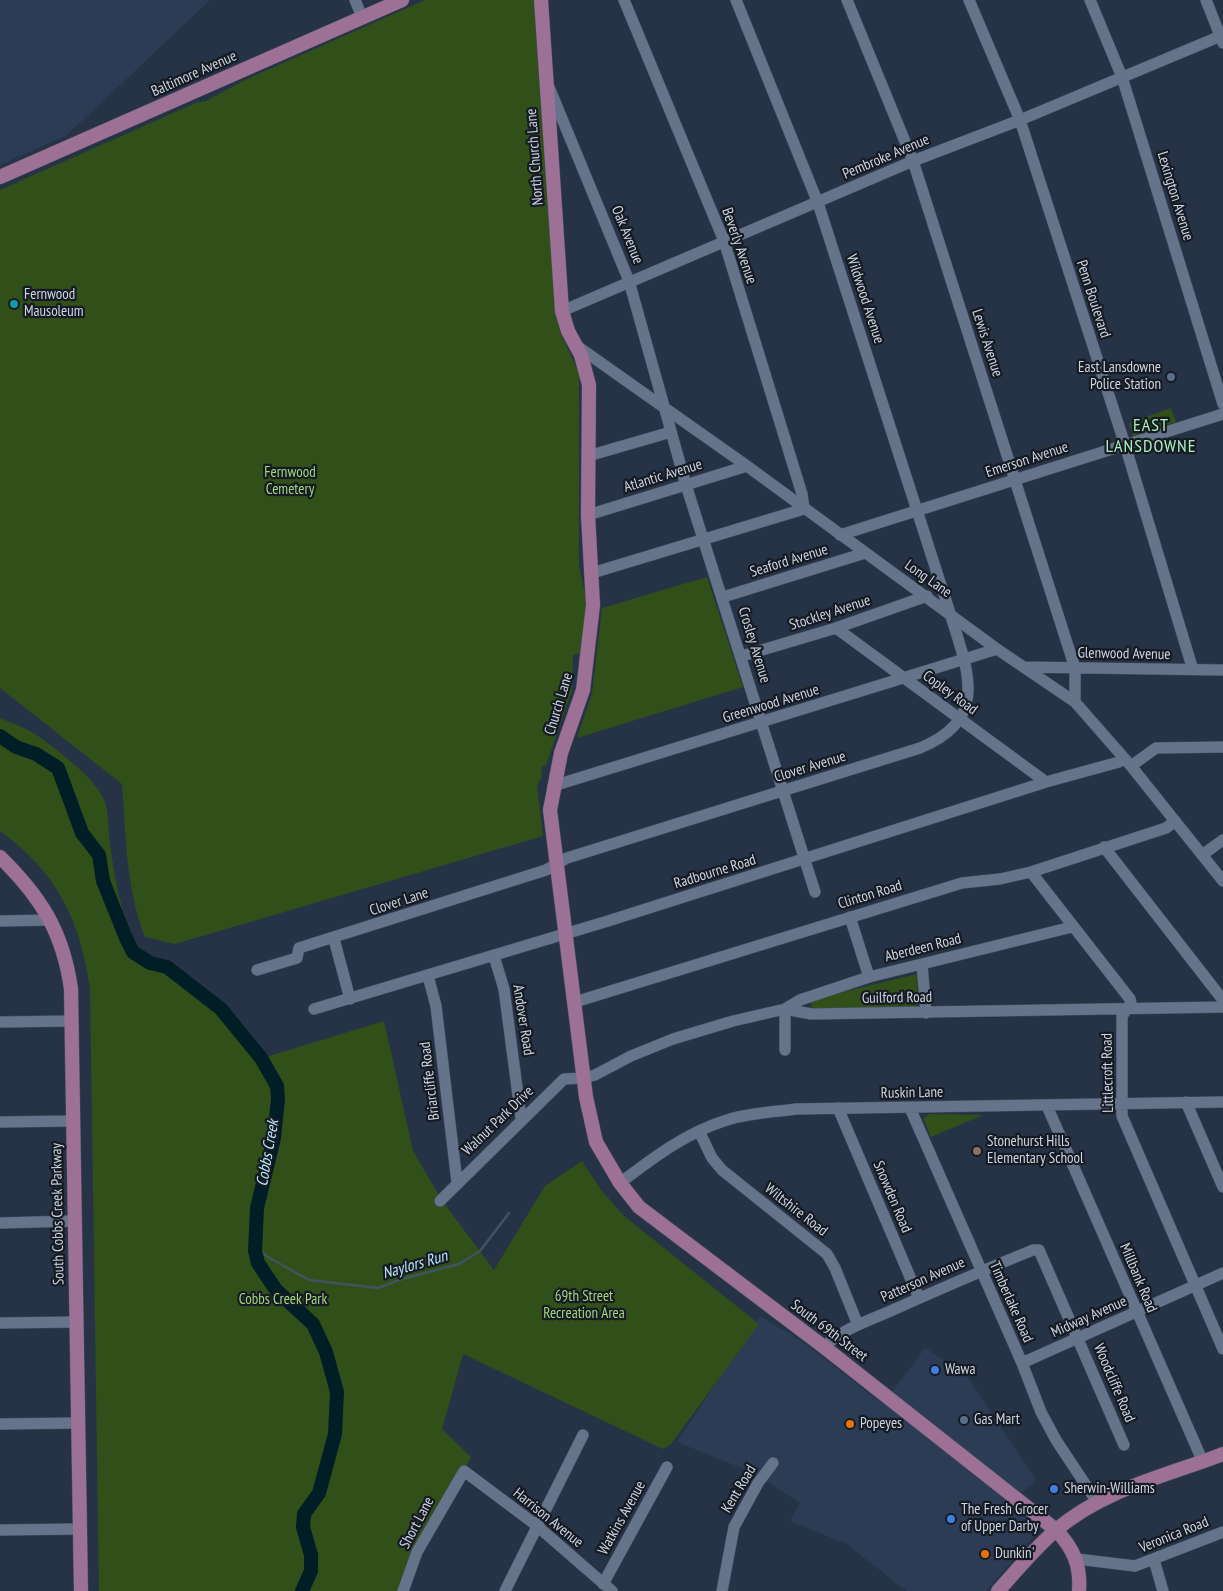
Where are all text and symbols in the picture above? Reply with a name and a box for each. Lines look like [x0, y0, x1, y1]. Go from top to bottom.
street label: Baltimore Avenue [148, 47, 240, 101]
street label: North Church Lane [523, 108, 547, 206]
street label: Pembroke Avenue [840, 131, 932, 183]
street label: Lexington Avenue [1153, 149, 1197, 243]
street label: Oak Avenue [607, 203, 647, 267]
street label: Beverly Avenue [718, 206, 760, 286]
street label: Wildwood Avenue [842, 252, 888, 346]
street label: Penn Boulevard [1072, 258, 1114, 340]
place label: Fernwood Mausoleum [24, 286, 84, 321]
marker: Fernwood Mausoleum [8, 298, 20, 310]
street label: Lewis Avenue [968, 307, 1006, 379]
place label: East Lansdowne Police Station [1078, 359, 1161, 394]
marker: East Lansdowne Police Station [1165, 371, 1177, 383]
district label: EAST LANSDOWNE [1104, 415, 1198, 458]
street label: Emerson Avenue [983, 438, 1071, 482]
street label: Atlantic Avenue [622, 456, 704, 496]
park label: Fernwood Cemetery [264, 464, 316, 499]
street label: Seaford Avenue [748, 541, 830, 581]
street label: Long Lane [901, 556, 955, 602]
street label: Stockley Avenue [787, 591, 873, 635]
street label: Crosley Avenue [734, 605, 774, 685]
street label: Glenwood Avenue [1077, 644, 1171, 664]
street label: Copley Road [919, 667, 981, 719]
street label: Church Lane [541, 671, 577, 737]
street label: Greenwood Avenue [721, 681, 821, 727]
street label: Clover Avenue [772, 748, 848, 786]
street label: Radbourne Road [672, 851, 758, 893]
street label: Clinton Road [836, 877, 904, 913]
street label: Clover Lane [367, 884, 431, 920]
street label: Aberdeen Road [883, 930, 963, 966]
street label: Andover Road [509, 983, 537, 1057]
street label: Guilford Road [862, 988, 932, 1008]
street label: Littlecroft Road [1098, 1033, 1118, 1113]
street label: Briarcliffe Road [416, 1041, 444, 1121]
street label: Walnut Park Drive [459, 1083, 537, 1159]
street label: Ruskin Lane [881, 1083, 943, 1103]
water label: Cobbs Creek [253, 1118, 283, 1188]
place label: Stonehurst Hills Elementary School [987, 1133, 1084, 1168]
street label: South Cobbs Creek Parkway [48, 1143, 68, 1285]
marker: Stonehurst Hills Elementary School [971, 1145, 983, 1157]
street label: Snowden Road [869, 1158, 915, 1236]
street label: Wiltshire Road [761, 1180, 831, 1240]
street label: Millbank Road [1115, 1241, 1161, 1315]
water label: Naylors Run [380, 1247, 450, 1283]
street label: Patterson Avenue [878, 1253, 968, 1307]
street label: Timberlake Road [985, 1259, 1037, 1345]
park label: 69th Street Recreation Area [543, 1288, 625, 1323]
park label: Cobbs Creek Park [239, 1291, 327, 1309]
street label: Midway Avenue [1048, 1292, 1130, 1342]
street label: South 69th Street [787, 1296, 871, 1366]
street label: Woodcliffe Road [1089, 1341, 1139, 1425]
place label: Wawa [945, 1361, 975, 1379]
marker: Wawa [929, 1364, 941, 1376]
place label: Gas Mart [974, 1411, 1020, 1429]
marker: Gas Mart [958, 1414, 970, 1426]
place label: Popeyes [860, 1415, 902, 1433]
marker: Popeyes [844, 1418, 856, 1430]
street label: Kent Road [718, 1462, 760, 1516]
street label: Watkins Avenue [594, 1478, 650, 1558]
place label: Sherwin-Williams [1064, 1480, 1155, 1498]
marker: Sherwin-Williams [1048, 1483, 1060, 1495]
street label: Harrison Avenue [509, 1484, 587, 1552]
street label: Short Lane [396, 1494, 438, 1552]
place label: The Fresh Grocer of Upper Darby [961, 1501, 1048, 1536]
marker: The Fresh Grocer of Upper Darby [945, 1513, 957, 1525]
street label: Veronica Road [1137, 1513, 1211, 1557]
place label: Dunkin' [995, 1545, 1034, 1563]
marker: Dunkin' [979, 1548, 991, 1560]

